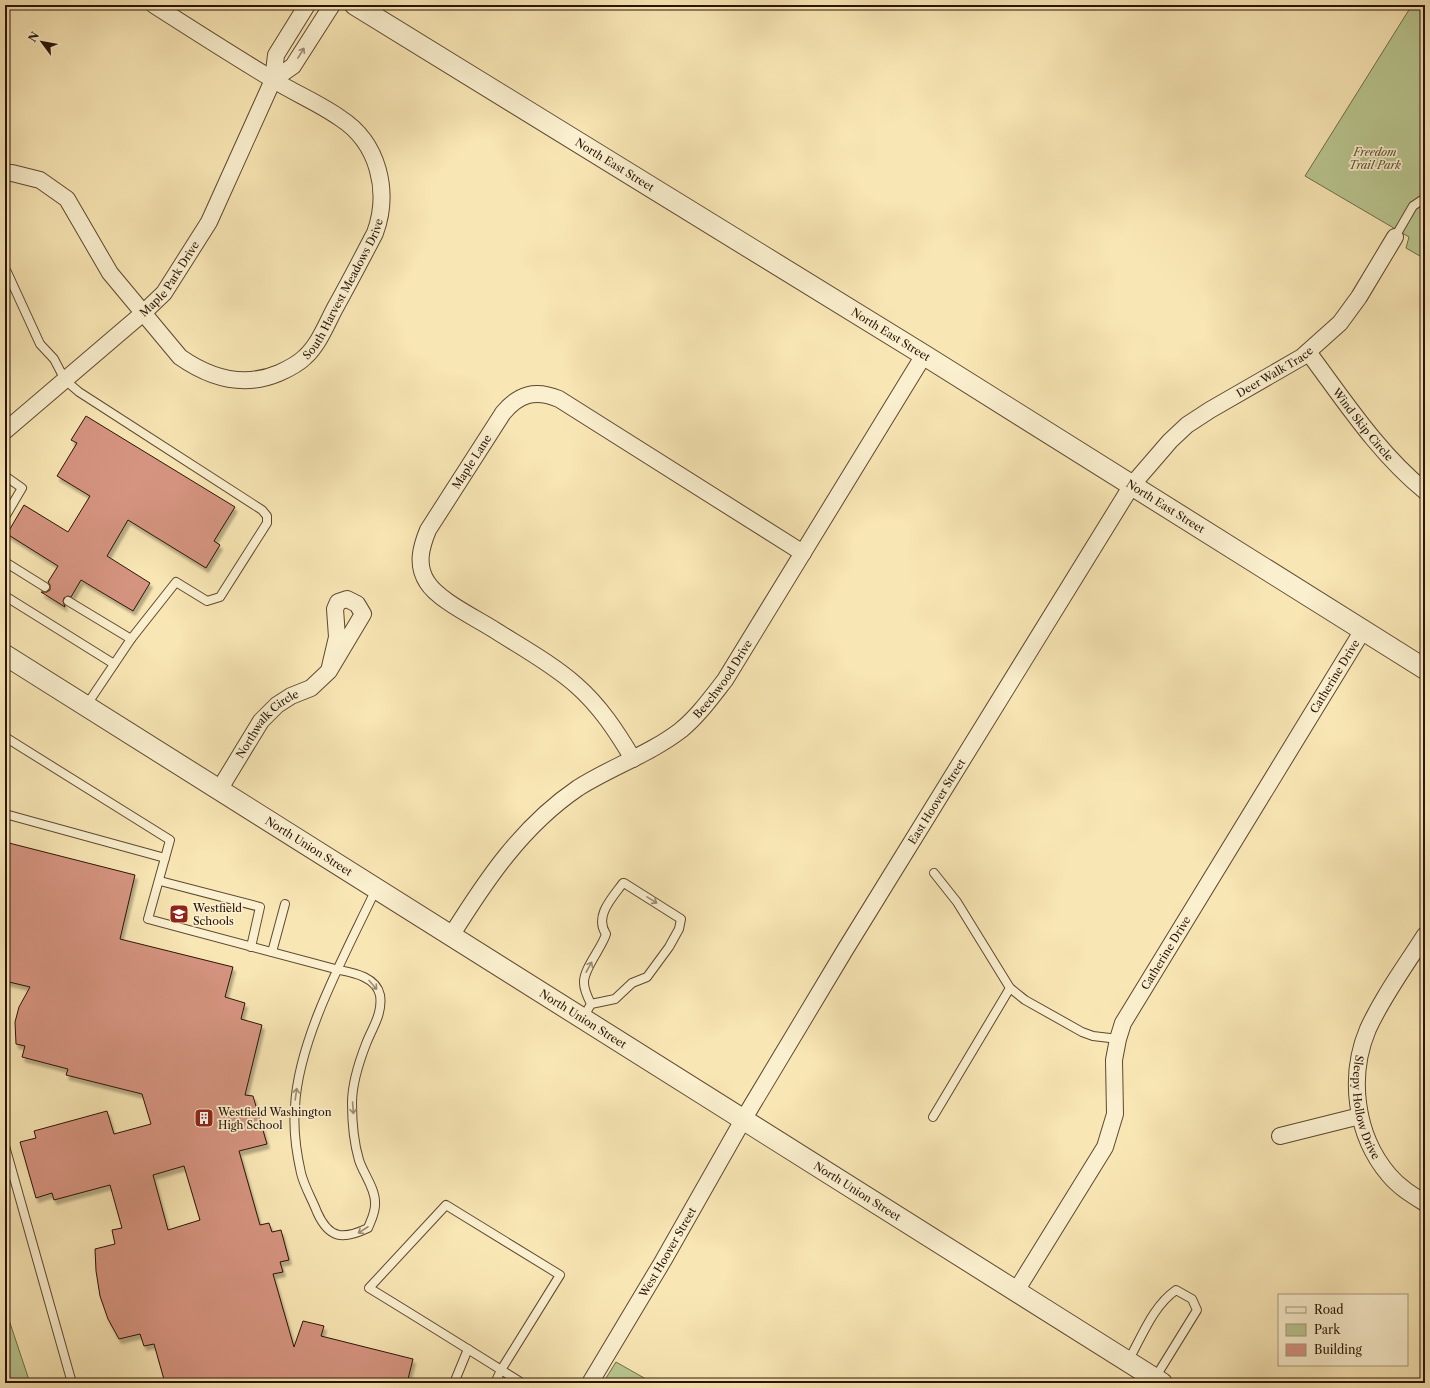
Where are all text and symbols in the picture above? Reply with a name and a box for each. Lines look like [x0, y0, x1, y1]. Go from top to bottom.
north arrow [22, 22, 62, 62]
text: N [25, 29, 42, 44]
one-way arrow [297, 48, 305, 59]
street label: North East Street [573, 135, 657, 194]
park label: Freedom Trail Park [1349, 145, 1401, 172]
street label: South Harvest Meadows Drive [300, 217, 386, 362]
street label: Maple Park Drive [137, 239, 202, 320]
street label: North East Street [849, 305, 933, 364]
street label: Deer Walk Trace [1234, 343, 1316, 400]
street label: Wind Skip Circle [1329, 384, 1396, 464]
street label: Maple Lane [449, 432, 494, 492]
street label: North East Street [1124, 476, 1207, 536]
street label: Beechwood Drive [690, 637, 755, 721]
street label: Catherine Drive [1307, 637, 1362, 716]
street label: Northwalk Circle [233, 687, 301, 761]
street label: East Hoover Street [905, 756, 968, 847]
street label: North Union Street [263, 814, 355, 879]
one-way arrow [646, 896, 657, 904]
place label: Westfield Schools [192, 901, 242, 928]
school or university icon: Westfield Schools [168, 903, 190, 925]
street label: Catherine Drive [1138, 914, 1194, 992]
one-way arrow [586, 961, 593, 973]
one-way arrow [368, 980, 377, 990]
street label: North Union Street [537, 986, 629, 1051]
street label: Sleepy Hollow Drive [1350, 1054, 1383, 1162]
one-way arrow [292, 1088, 300, 1101]
one-way arrow [349, 1101, 356, 1114]
place label: Westfield Washington High School [217, 1105, 332, 1132]
building icon: Westfield Washington High School [193, 1107, 215, 1129]
street label: North Union Street [811, 1159, 904, 1224]
street label: West Hoover Street [635, 1205, 699, 1301]
one-way arrow [357, 1226, 369, 1234]
legend [1278, 1294, 1408, 1366]
text: Road [1314, 1302, 1344, 1317]
text: Park [1314, 1322, 1341, 1337]
text: Building [1314, 1342, 1362, 1357]

